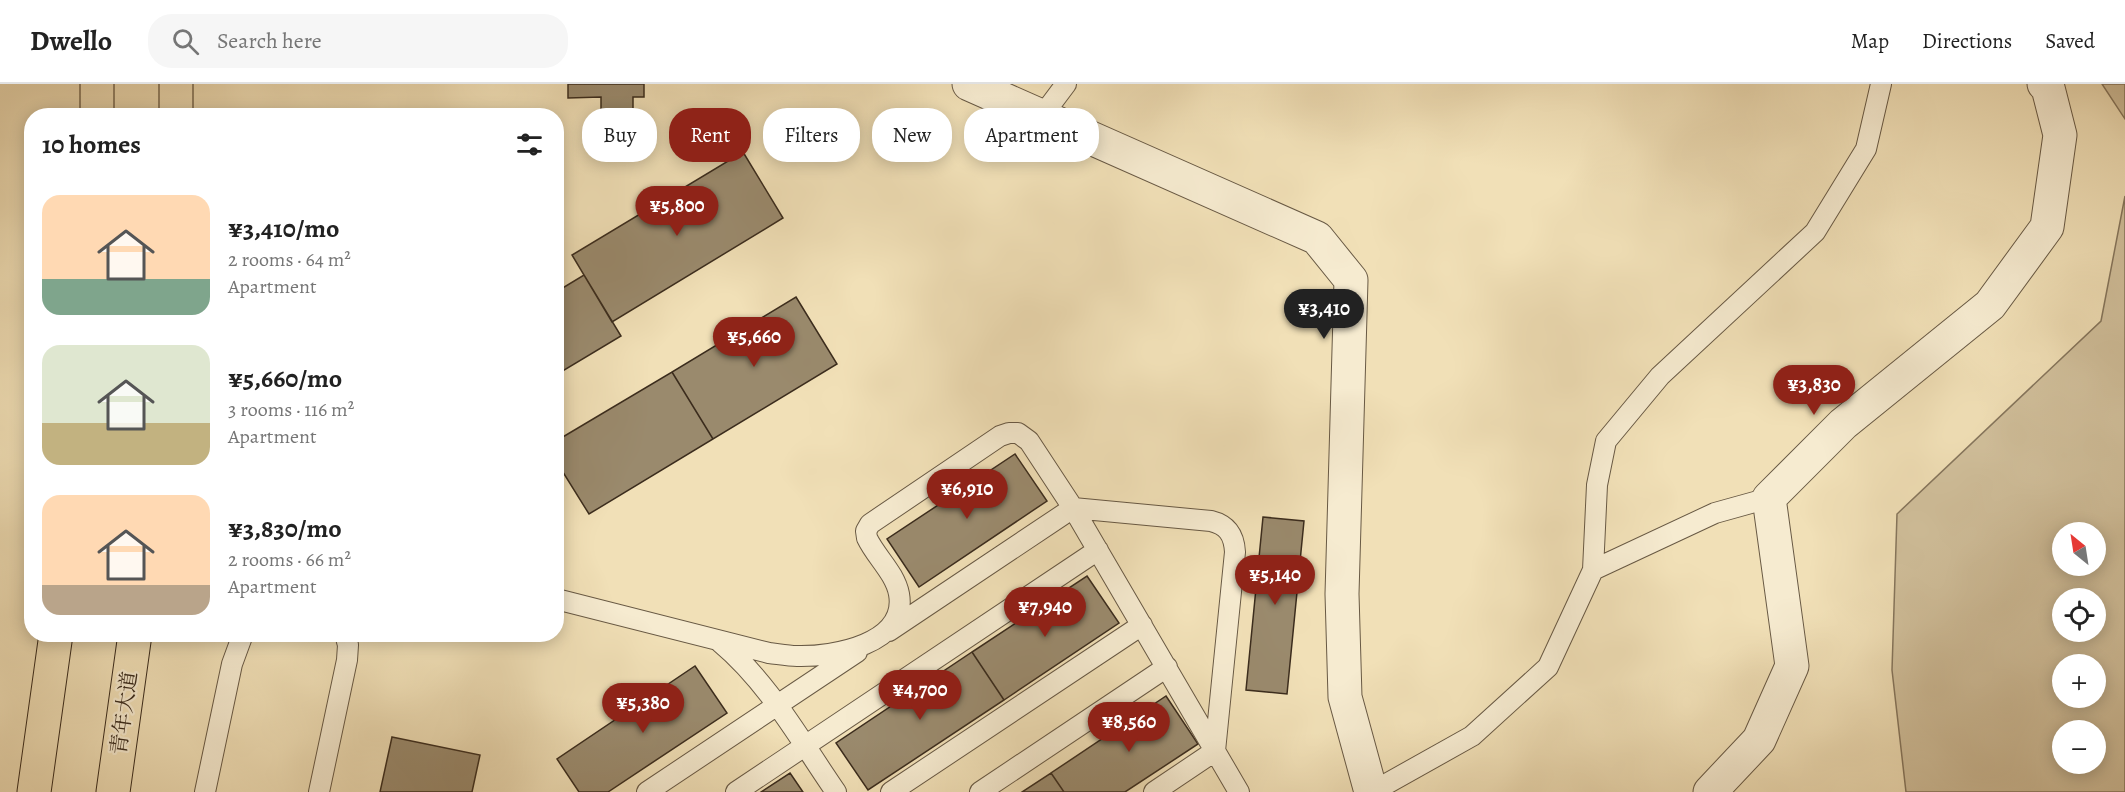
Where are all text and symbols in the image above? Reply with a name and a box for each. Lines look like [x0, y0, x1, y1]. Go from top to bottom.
search box [148, 14, 568, 68]
text: Dwello [30, 22, 112, 60]
icon: search [169, 25, 202, 58]
text: Search here [217, 26, 322, 56]
text: Map [1851, 27, 1889, 55]
text: Directions [1922, 27, 2012, 55]
text: Saved [2045, 27, 2095, 55]
chip: Buy [582, 108, 657, 162]
chip: Rent [669, 108, 751, 162]
chip: Filters [763, 108, 860, 162]
chip: New [872, 108, 952, 162]
chip: Apartment [964, 108, 1099, 162]
text: 10 homes [42, 127, 141, 162]
icon: filters [513, 128, 546, 161]
pin: ¥5,800 [628, 186, 726, 237]
text: ¥5,800 [649, 192, 705, 219]
text: ¥3,410/mo [228, 211, 339, 246]
icon: home [90, 219, 162, 291]
text: 2 rooms · 64 m² [228, 246, 351, 273]
text: Apartment [228, 273, 317, 300]
pin: ¥3,410 [1275, 289, 1373, 340]
text: ¥3,410 [1298, 295, 1350, 322]
pin: ¥5,660 [705, 317, 803, 368]
text: ¥5,660 [727, 323, 781, 350]
text: ¥5,660/mo [228, 361, 342, 396]
pin: ¥3,830 [1765, 365, 1863, 416]
icon: home [90, 369, 162, 441]
text: ¥3,830 [1787, 371, 1841, 398]
text: 3 rooms · 116 m² [228, 396, 354, 423]
text: Apartment [228, 423, 317, 450]
pin: ¥6,910 [918, 469, 1016, 520]
text: ¥6,910 [941, 475, 993, 502]
text: ¥3,830/mo [228, 511, 342, 546]
icon: home [90, 519, 162, 591]
north arrow [2052, 522, 2106, 576]
map controls [2052, 522, 2106, 774]
text: 2 rooms · 66 m² [228, 546, 351, 573]
pin: ¥5,140 [1226, 555, 1324, 606]
text: ¥5,140 [1249, 561, 1301, 588]
text: Apartment [228, 573, 317, 600]
pin: ¥7,940 [996, 587, 1094, 638]
button: locate [2052, 588, 2106, 642]
text: ¥7,940 [1018, 593, 1072, 620]
button: + [2052, 654, 2106, 708]
street label: 青年大道 [104, 669, 144, 757]
pin: ¥4,700 [871, 670, 969, 721]
text: ¥4,700 [893, 676, 947, 703]
pin: ¥5,380 [594, 683, 692, 734]
text: ¥5,380 [616, 689, 670, 716]
pin: ¥8,560 [1080, 702, 1178, 753]
text: ¥8,560 [1102, 708, 1156, 735]
button: − [2052, 720, 2106, 774]

